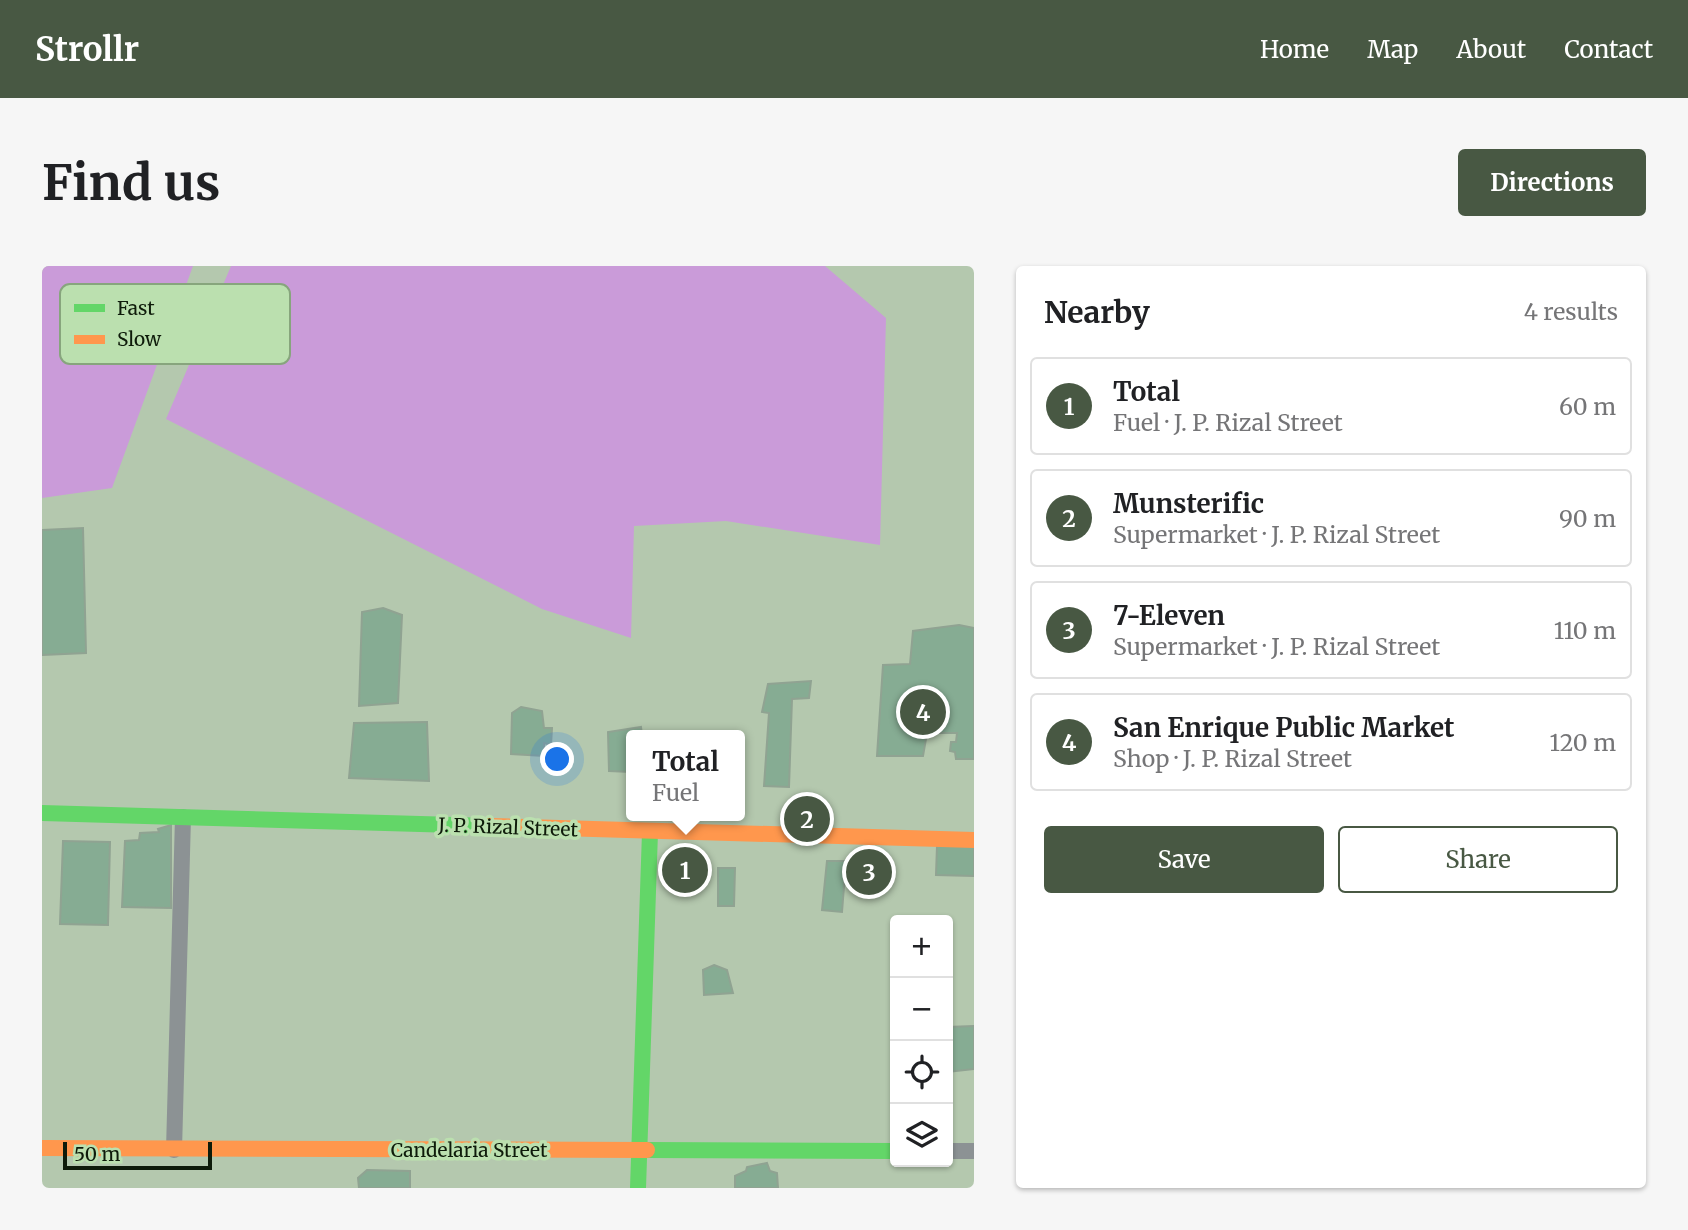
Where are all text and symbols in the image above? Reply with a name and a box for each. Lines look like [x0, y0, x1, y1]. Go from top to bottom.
text: Strollr [35, 29, 139, 70]
text: Home [1260, 34, 1329, 65]
text: Map [1367, 34, 1418, 65]
text: About [1456, 34, 1526, 65]
text: Contact [1564, 34, 1653, 65]
button: Directions [1458, 149, 1646, 216]
text: Find us [42, 152, 220, 213]
legend [60, 284, 290, 364]
text: Nearby [1044, 293, 1150, 331]
text: Fast [117, 296, 155, 320]
text: 4 results [1524, 297, 1618, 326]
text: Slow [117, 327, 162, 351]
text: Total [1113, 375, 1180, 408]
text: 1 [1064, 392, 1074, 421]
text: 60 m [1559, 392, 1616, 421]
text: Fuel · J. P. Rizal Street [1113, 408, 1343, 437]
text: Munsterific [1113, 487, 1264, 520]
text: 2 [1062, 504, 1076, 533]
text: 90 m [1559, 504, 1616, 533]
text: Supermarket · J. P. Rizal Street [1113, 520, 1440, 549]
text: 7-Eleven [1113, 599, 1225, 632]
text: 3 [1062, 616, 1076, 645]
text: 110 m [1554, 616, 1616, 645]
text: Supermarket · J. P. Rizal Street [1113, 632, 1440, 661]
pin: 4 [900, 686, 946, 738]
text: San Enrique Public Market [1113, 711, 1455, 744]
text: 4 [1062, 728, 1076, 757]
text: 120 m [1550, 728, 1616, 757]
popup [626, 730, 745, 821]
your location [540, 742, 574, 776]
text: Shop · J. P. Rizal Street [1113, 744, 1352, 773]
text: Total [652, 745, 719, 778]
text: Fuel [652, 778, 699, 807]
pin: 2 [784, 793, 830, 845]
street label: J. P. Rizal Street [437, 813, 579, 841]
button: Save [1044, 826, 1324, 893]
button: Share [1338, 826, 1618, 893]
pin: 1 [662, 844, 708, 896]
pin: 3 [846, 846, 892, 898]
map controls [890, 915, 953, 1167]
button: + [890, 915, 953, 978]
button: − [890, 978, 953, 1041]
button: locate [890, 1041, 953, 1104]
button: layers [890, 1104, 953, 1167]
street label: Candelaria Street [391, 1138, 548, 1162]
scale bar [63, 1139, 212, 1171]
text: 50 m [74, 1142, 120, 1166]

